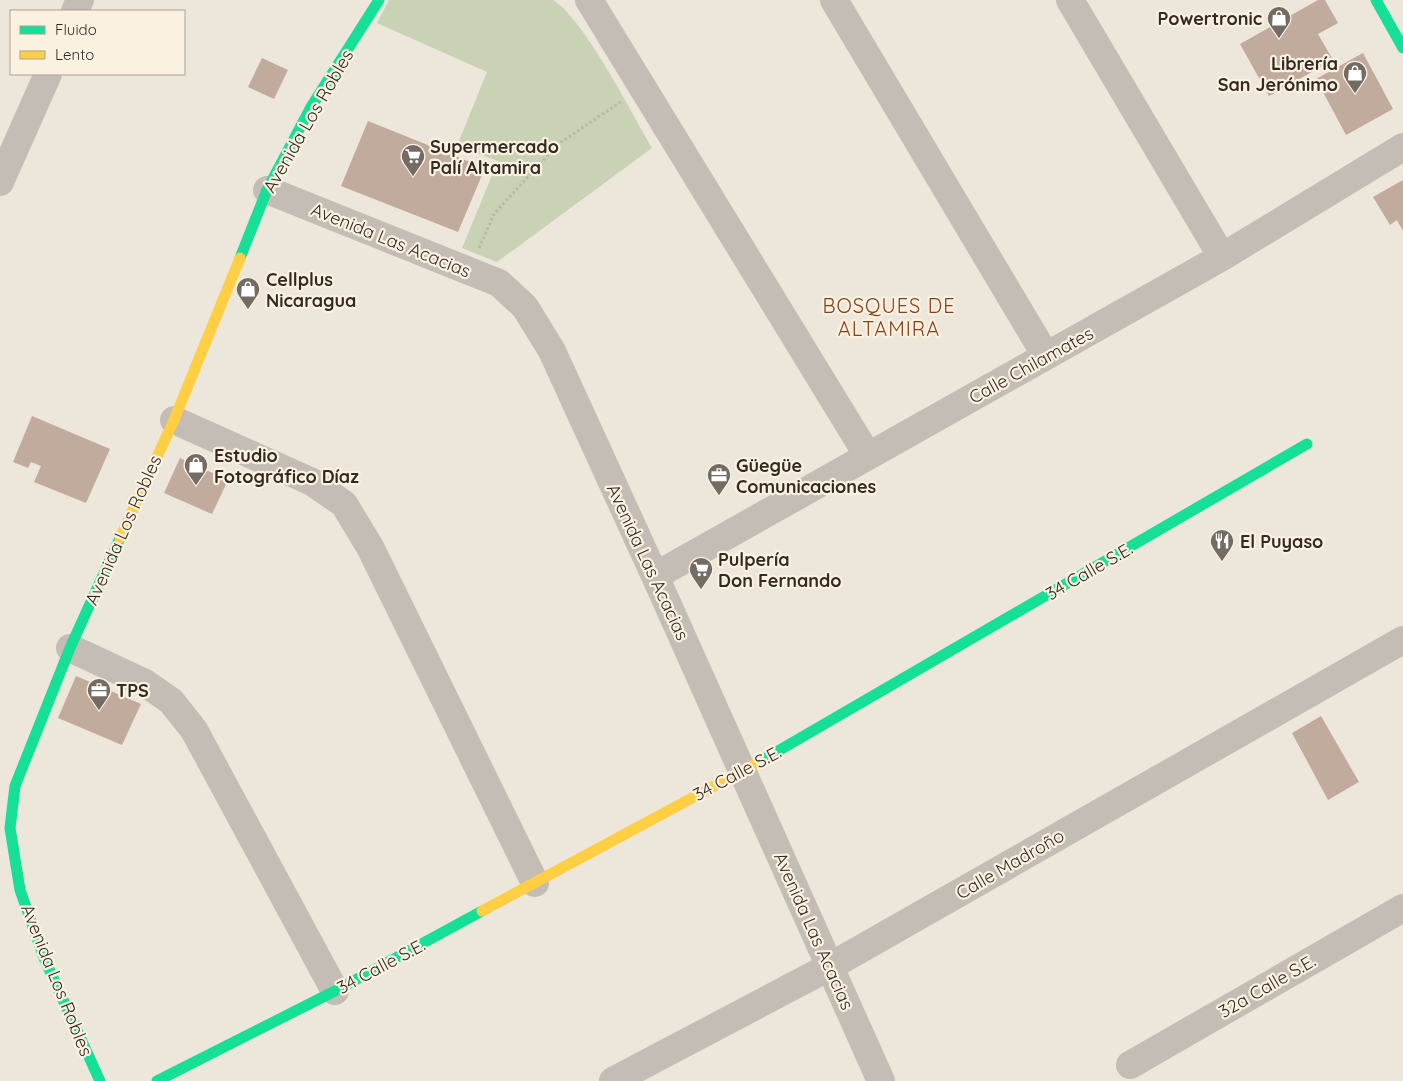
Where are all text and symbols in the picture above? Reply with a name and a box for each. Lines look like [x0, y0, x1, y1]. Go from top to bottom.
shop icon: Powertronic [1266, 5, 1292, 39]
place label: Powertronic [1157, 7, 1262, 30]
legend [10, 10, 185, 75]
text: Fluido [55, 20, 97, 39]
text: Lento [55, 45, 94, 64]
street label: Avenida Los Robles [258, 45, 358, 197]
place label: Librería San Jerónimo [1218, 52, 1338, 96]
shop icon: Librería San Jerónimo [1342, 60, 1368, 94]
place label: Supermercado Palí Altamira [430, 135, 559, 179]
supermarket icon: Supermercado Palí Altamira [400, 143, 426, 177]
street label: Avenida Las Acacias [308, 197, 474, 283]
place label: Cellplus Nicaragua [266, 268, 356, 312]
shop icon: Cellplus Nicaragua [235, 276, 261, 310]
district label: BOSQUES DE ALTAMIRA [822, 293, 956, 341]
street label: Calle Chilamates [965, 321, 1097, 409]
place label: Estudio Fotográfico Díaz [214, 444, 359, 488]
street label: Avenida Los Robles [80, 451, 166, 609]
shop icon: Estudio Fotográfico Díaz [183, 452, 209, 486]
place label: Güegüe Comunicaciones [736, 454, 877, 498]
office icon: Güegüe Comunicaciones [706, 462, 732, 496]
street label: Avenida Las Acacias [602, 480, 694, 644]
restaurant icon: El Puyaso [1209, 528, 1235, 562]
place label: El Puyaso [1240, 530, 1323, 553]
street label: 34 Calle S.E. [1041, 537, 1137, 605]
place label: Pulpería Don Fernando [718, 548, 842, 592]
supermarket icon: Pulpería Don Fernando [688, 556, 714, 590]
office icon: TPS [86, 677, 112, 711]
place label: TPS [116, 679, 149, 702]
street label: 34 Calle S.E. [689, 740, 785, 806]
street label: Calle Madroño [952, 824, 1068, 904]
street label: Avenida Las Acacias [769, 849, 859, 1013]
street label: Avenida Los Robles [16, 901, 98, 1059]
street label: 34 Calle S.E. [333, 933, 429, 999]
street label: 32a Calle S.E. [1215, 949, 1319, 1023]

